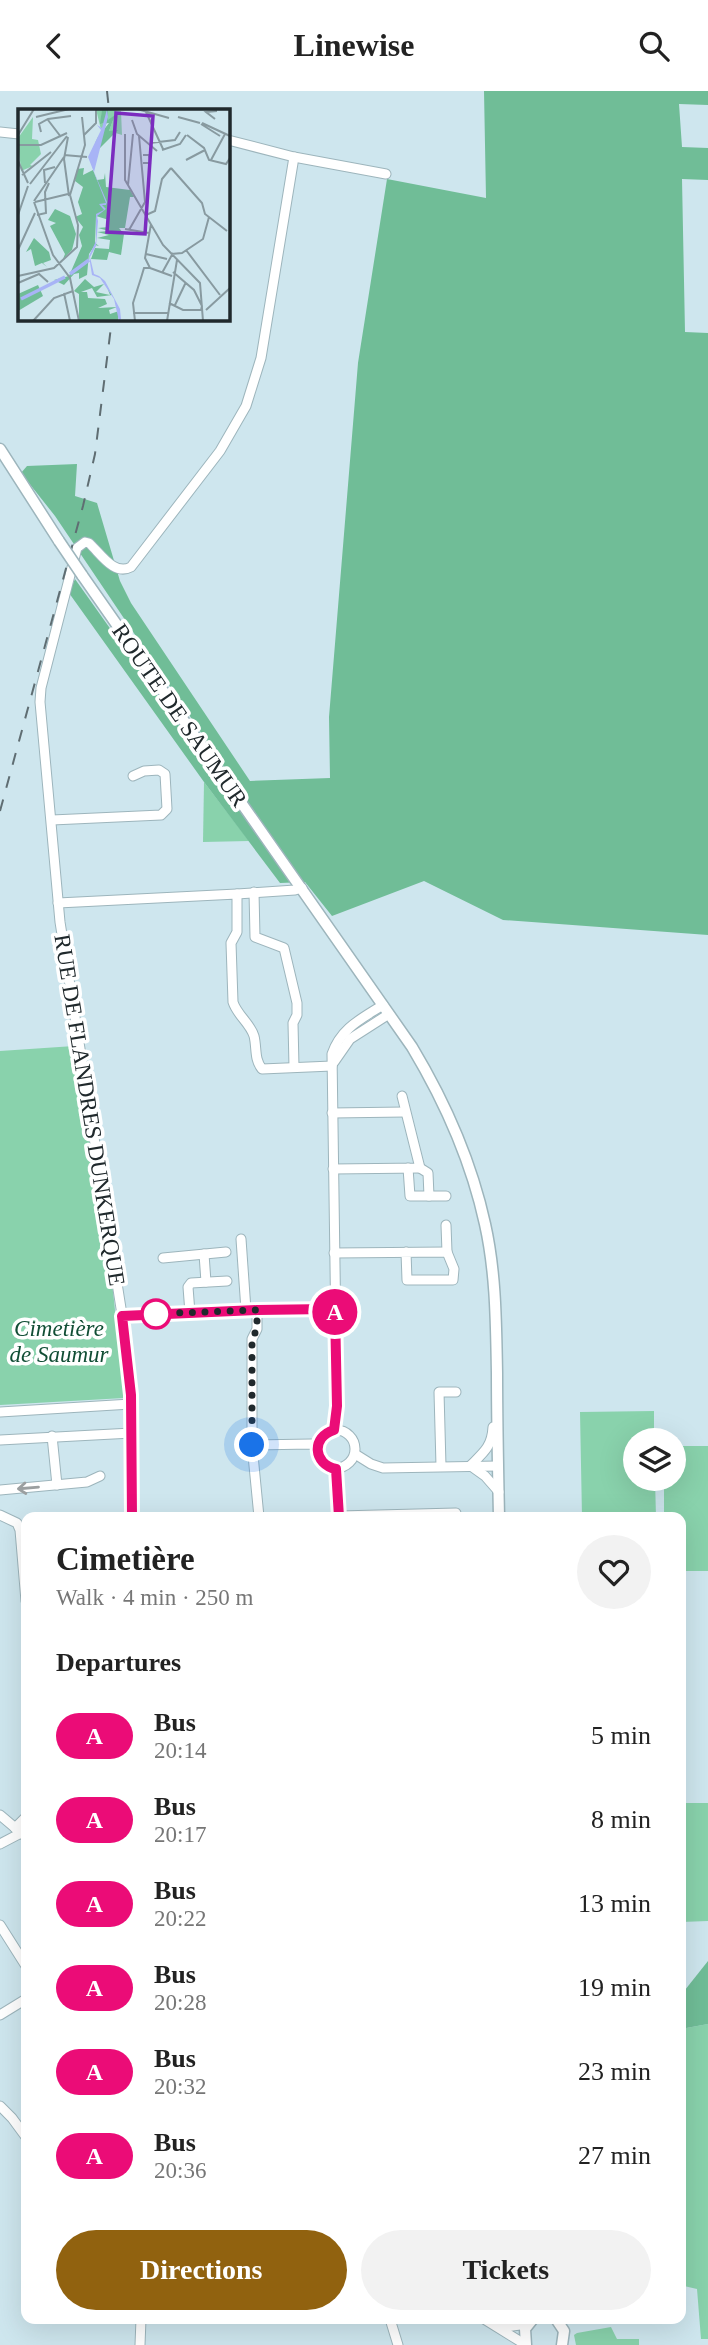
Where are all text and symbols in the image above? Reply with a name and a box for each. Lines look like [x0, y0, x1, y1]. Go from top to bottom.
icon: back [35, 27, 73, 65]
text: Linewise [294, 27, 414, 63]
icon: search [635, 27, 673, 65]
inset map [18, 109, 229, 320]
street label: ROUTE DE SAUMUR [107, 619, 253, 812]
street label: RUE DE FLANDRES DUNKERQUE [49, 932, 130, 1288]
line badge: A [312, 1289, 358, 1335]
unlabelled marker [141, 1299, 171, 1329]
text: A [326, 1299, 344, 1325]
park label: Cimetière de Saumur [9, 1316, 110, 1367]
your location [234, 1427, 269, 1462]
map controls [623, 1428, 686, 1491]
button: layers [623, 1428, 686, 1491]
one-way arrow [18, 1482, 40, 1495]
button: heart [577, 1535, 651, 1609]
text: Cimetière [56, 1541, 195, 1577]
text: Walk · 4 min · 250 m [56, 1585, 253, 1610]
text: Departures [56, 1648, 181, 1677]
text: Bus [154, 1708, 196, 1737]
text: 5 min [591, 1721, 651, 1750]
text: A [86, 1723, 103, 1749]
text: 20:14 [154, 1738, 206, 1763]
text: Bus [154, 1792, 196, 1821]
text: 8 min [591, 1805, 651, 1834]
text: A [86, 1807, 103, 1833]
text: 20:17 [154, 1822, 206, 1847]
text: Bus [154, 1876, 196, 1905]
text: 13 min [578, 1889, 651, 1918]
text: A [86, 1891, 103, 1917]
text: 20:22 [154, 1906, 206, 1931]
text: Bus [154, 1960, 196, 1989]
text: 19 min [578, 1973, 651, 2002]
text: A [86, 1975, 103, 2001]
text: 20:28 [154, 1990, 206, 2015]
text: Bus [154, 2044, 196, 2073]
text: 23 min [578, 2057, 651, 2086]
text: A [86, 2059, 103, 2085]
text: 20:32 [154, 2074, 206, 2099]
text: Bus [154, 2128, 196, 2157]
text: 27 min [578, 2141, 651, 2170]
text: A [86, 2143, 103, 2169]
text: 20:36 [154, 2158, 206, 2183]
button: Directions [56, 2230, 347, 2310]
button: Tickets [361, 2230, 651, 2310]

